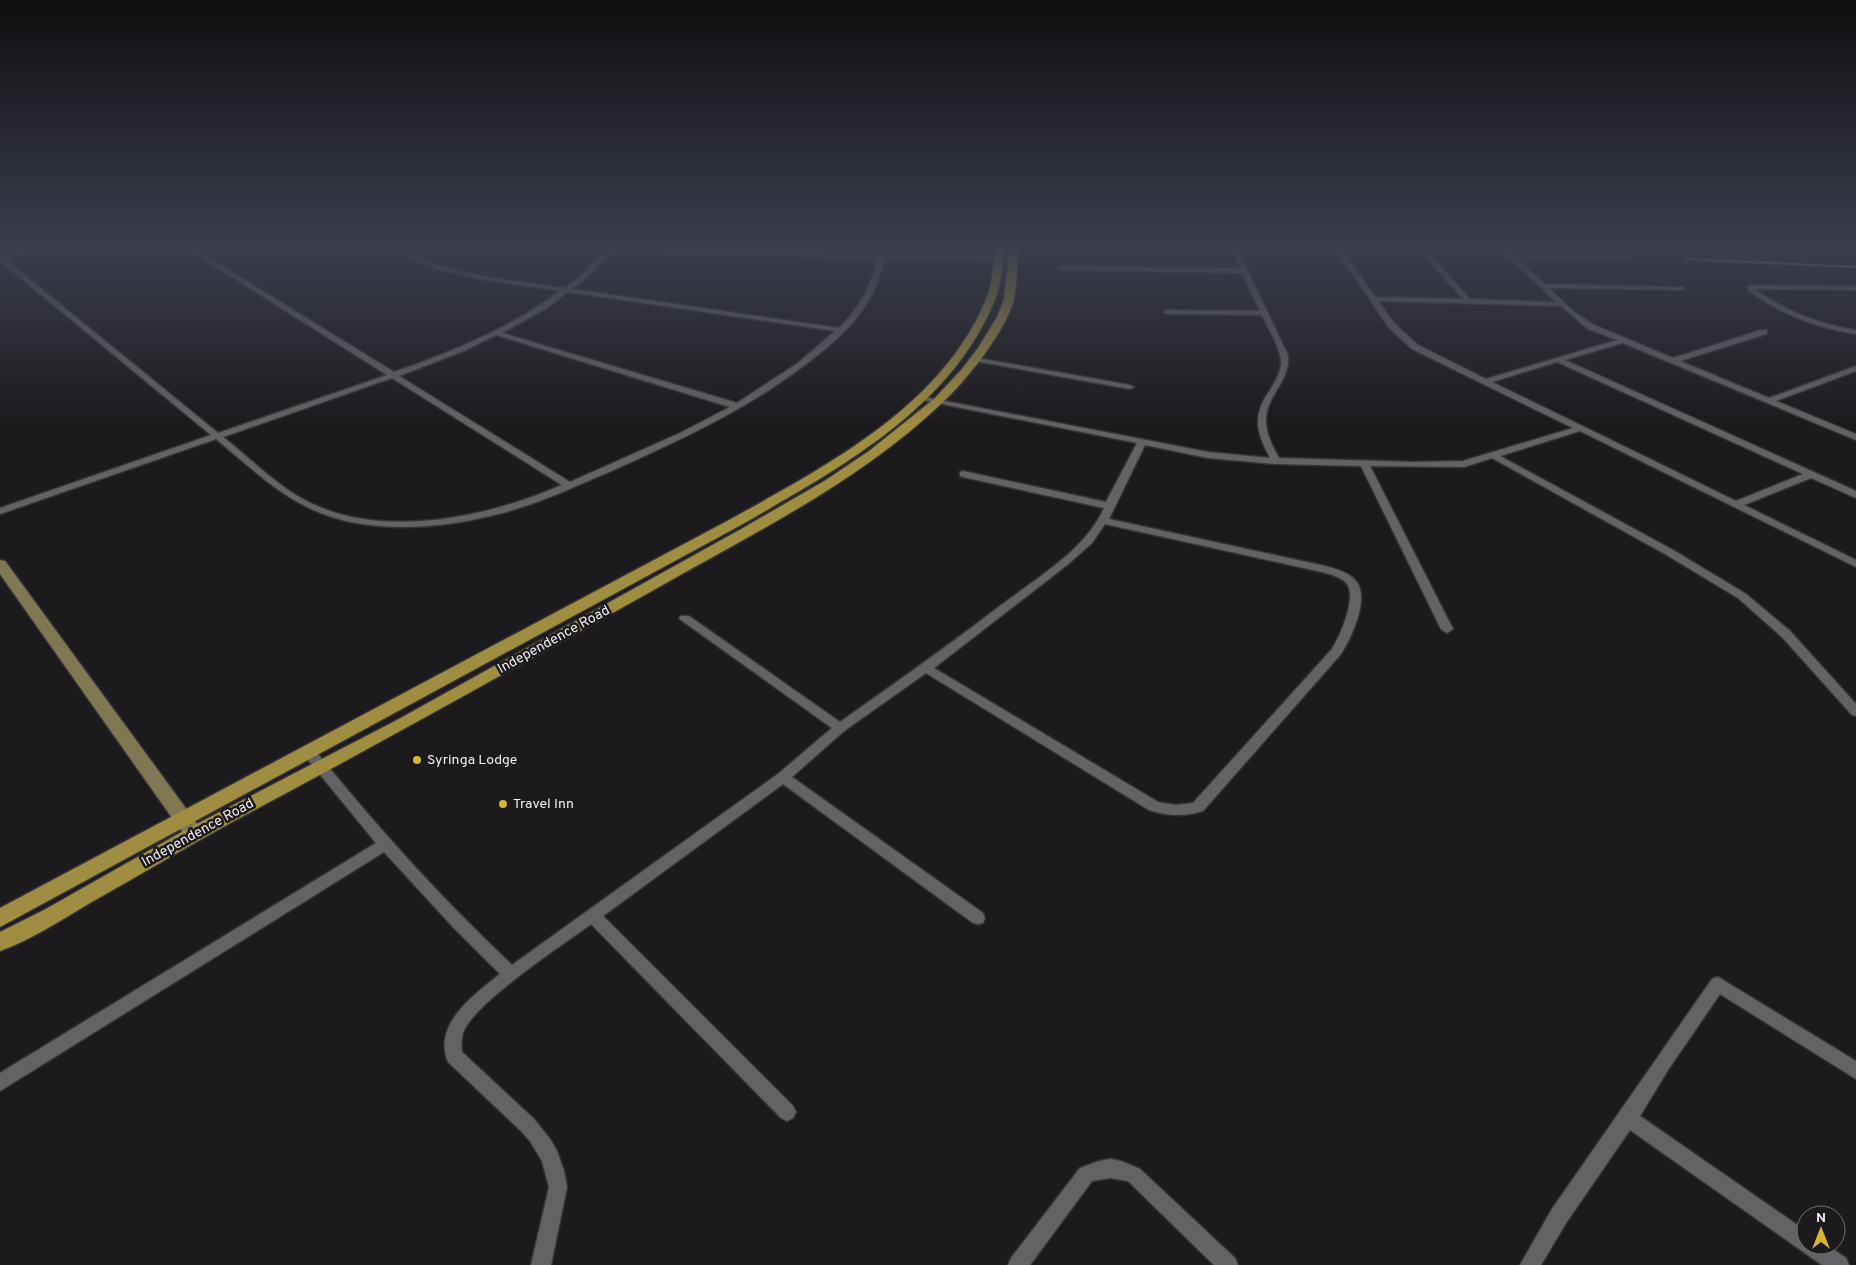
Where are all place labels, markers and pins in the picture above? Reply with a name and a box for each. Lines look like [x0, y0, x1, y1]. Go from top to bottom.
place label: Syringa Lodge [427, 752, 517, 769]
marker: Syringa Lodge [411, 754, 423, 766]
place label: Travel Inn [513, 796, 574, 813]
marker: Travel Inn [497, 798, 509, 810]

